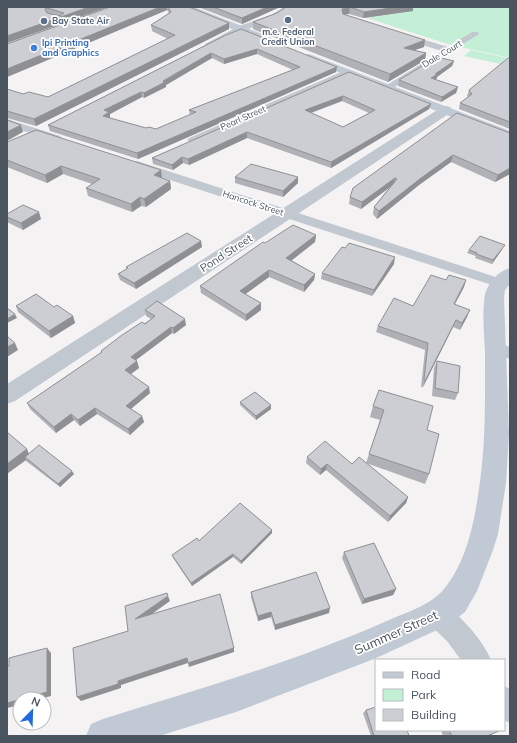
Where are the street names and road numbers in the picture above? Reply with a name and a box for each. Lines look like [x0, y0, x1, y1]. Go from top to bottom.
street label: Dale Court [420, 37, 464, 70]
street label: Pearl Street [218, 103, 267, 132]
street label: Hancock Street [221, 187, 285, 218]
street label: Pond Street [197, 231, 255, 275]
street label: Summer Street [352, 606, 441, 658]

